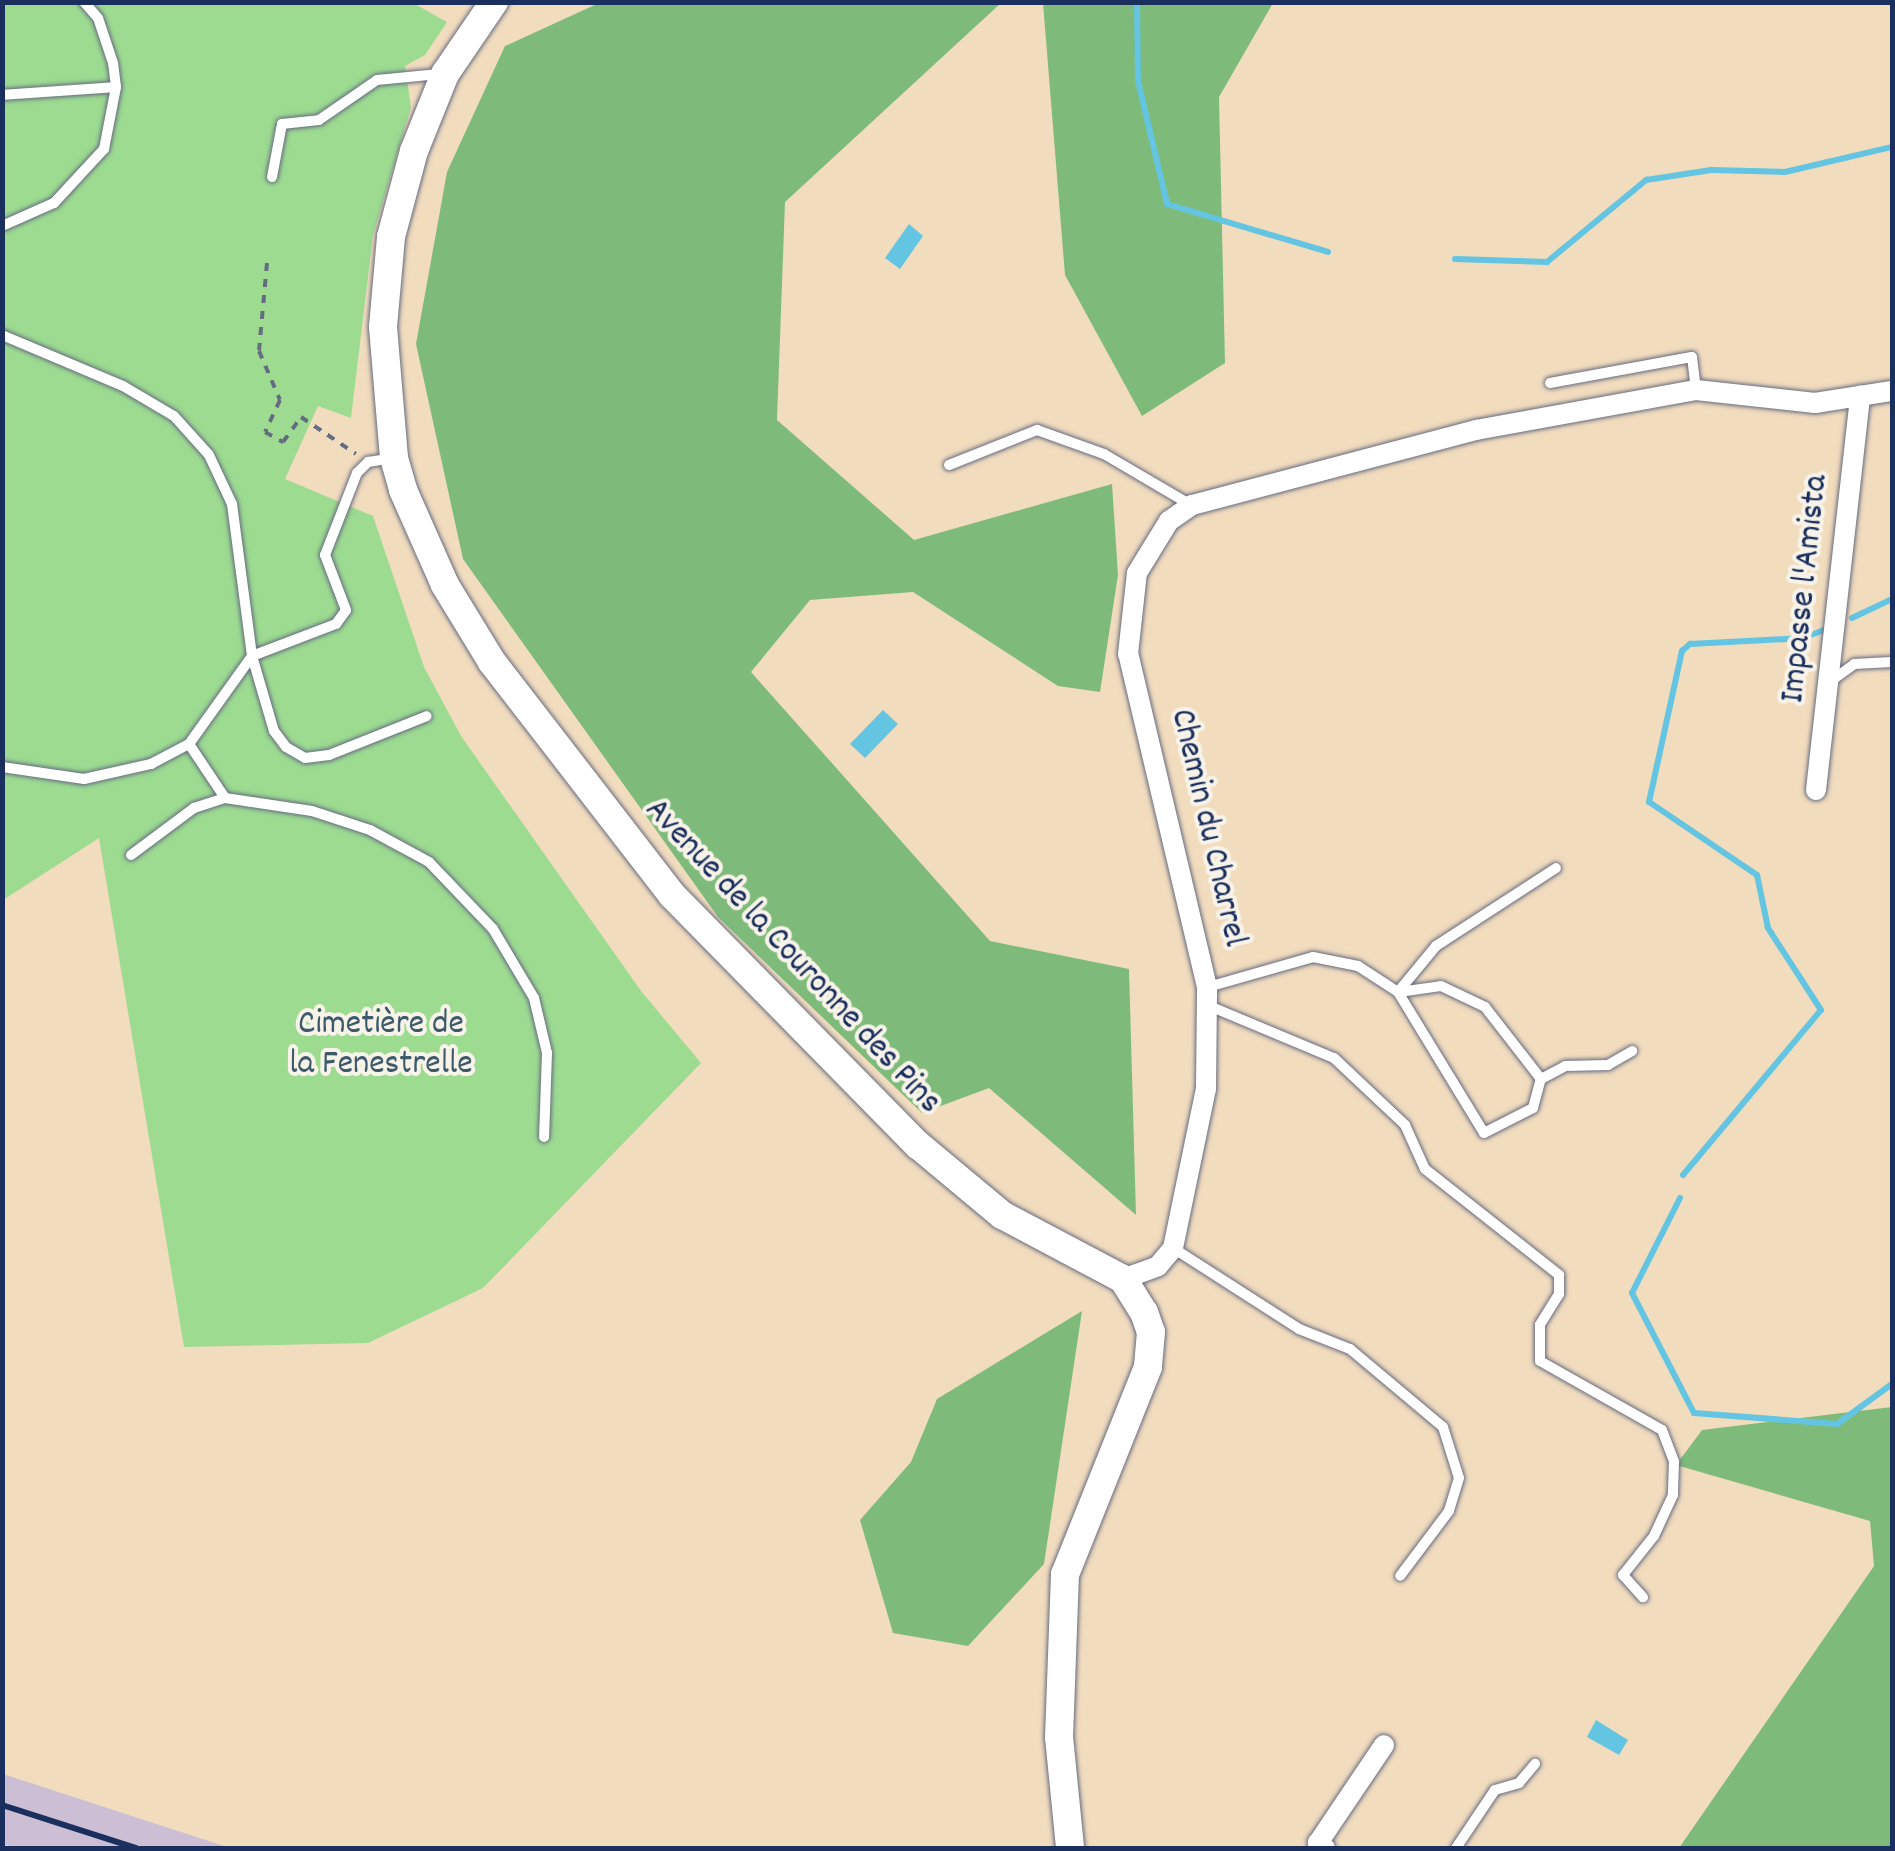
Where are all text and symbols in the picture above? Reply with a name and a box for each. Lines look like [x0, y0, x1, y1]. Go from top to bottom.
street label: Impasse l'Amista [1773, 473, 1839, 705]
street label: Chemin du Charrel [1159, 705, 1255, 951]
street label: Avenue de la Couronne des Pins [635, 790, 949, 1124]
park label: Cimetière de la Fenestrelle [289, 1004, 473, 1086]

